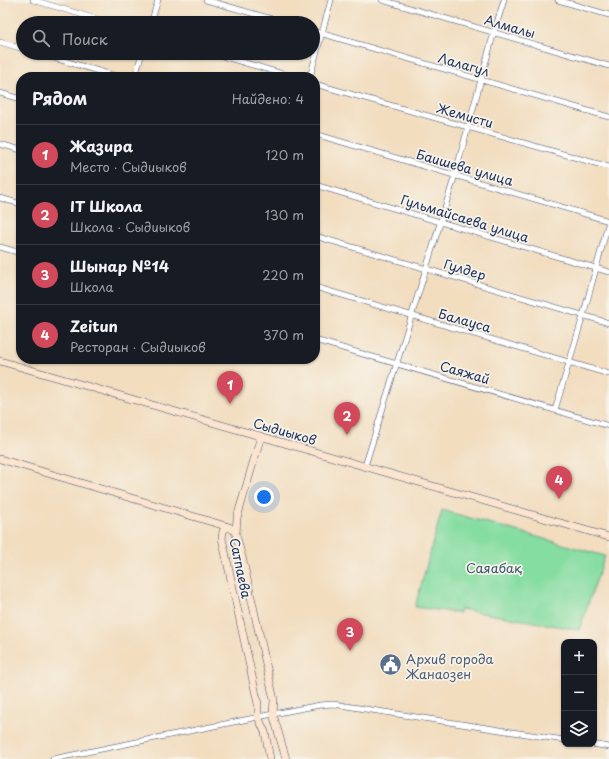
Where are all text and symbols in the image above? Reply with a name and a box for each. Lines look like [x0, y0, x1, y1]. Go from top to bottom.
street label: Алмалы [482, 10, 538, 42]
search box [16, 16, 320, 60]
icon: search [30, 27, 52, 49]
text: Поиск [62, 27, 108, 50]
street label: Лалагул [436, 48, 492, 80]
text: Рядом [32, 85, 87, 111]
text: Найдено: 4 [232, 89, 304, 108]
street label: Жемисти [435, 98, 495, 132]
text: Жазира [70, 134, 133, 157]
street label: Баишева улица [414, 144, 516, 190]
text: 1 [42, 145, 48, 164]
text: 120 m [265, 145, 304, 164]
text: Место · Сыдиыков [70, 157, 187, 176]
street label: Гульмайсаева улица [399, 189, 532, 247]
text: IT Школа [70, 194, 143, 217]
text: 2 [40, 205, 50, 224]
text: 130 m [265, 205, 304, 224]
text: Школа · Сыдиыков [70, 217, 190, 236]
text: Шынар №14 [70, 254, 169, 277]
street label: Гулдер [442, 254, 488, 284]
text: 3 [41, 265, 49, 284]
text: 220 m [262, 265, 304, 284]
text: Школа [70, 277, 114, 296]
street label: Балауса [437, 303, 494, 337]
text: Zeitun [70, 314, 118, 337]
text: 4 [41, 325, 49, 344]
text: 370 m [263, 325, 304, 344]
text: Ресторан · Сыдиыков [70, 337, 206, 356]
street label: Саяжай [438, 356, 492, 388]
pin: 1 [217, 371, 243, 404]
pin: 2 [334, 402, 360, 435]
street label: Сыдиыков [251, 413, 319, 449]
pin: 4 [546, 466, 572, 499]
your location [254, 487, 274, 507]
street label: Сатпаева [225, 536, 257, 601]
park label: Саяабақ [466, 558, 522, 577]
pin: 3 [337, 618, 363, 651]
map controls [561, 639, 597, 747]
button: + [561, 639, 597, 675]
place label: Архив города Жанаозен [405, 649, 495, 683]
public building icon: Архив города Жанаозен [378, 652, 404, 678]
button: − [561, 675, 597, 711]
button: layers [561, 711, 597, 747]

